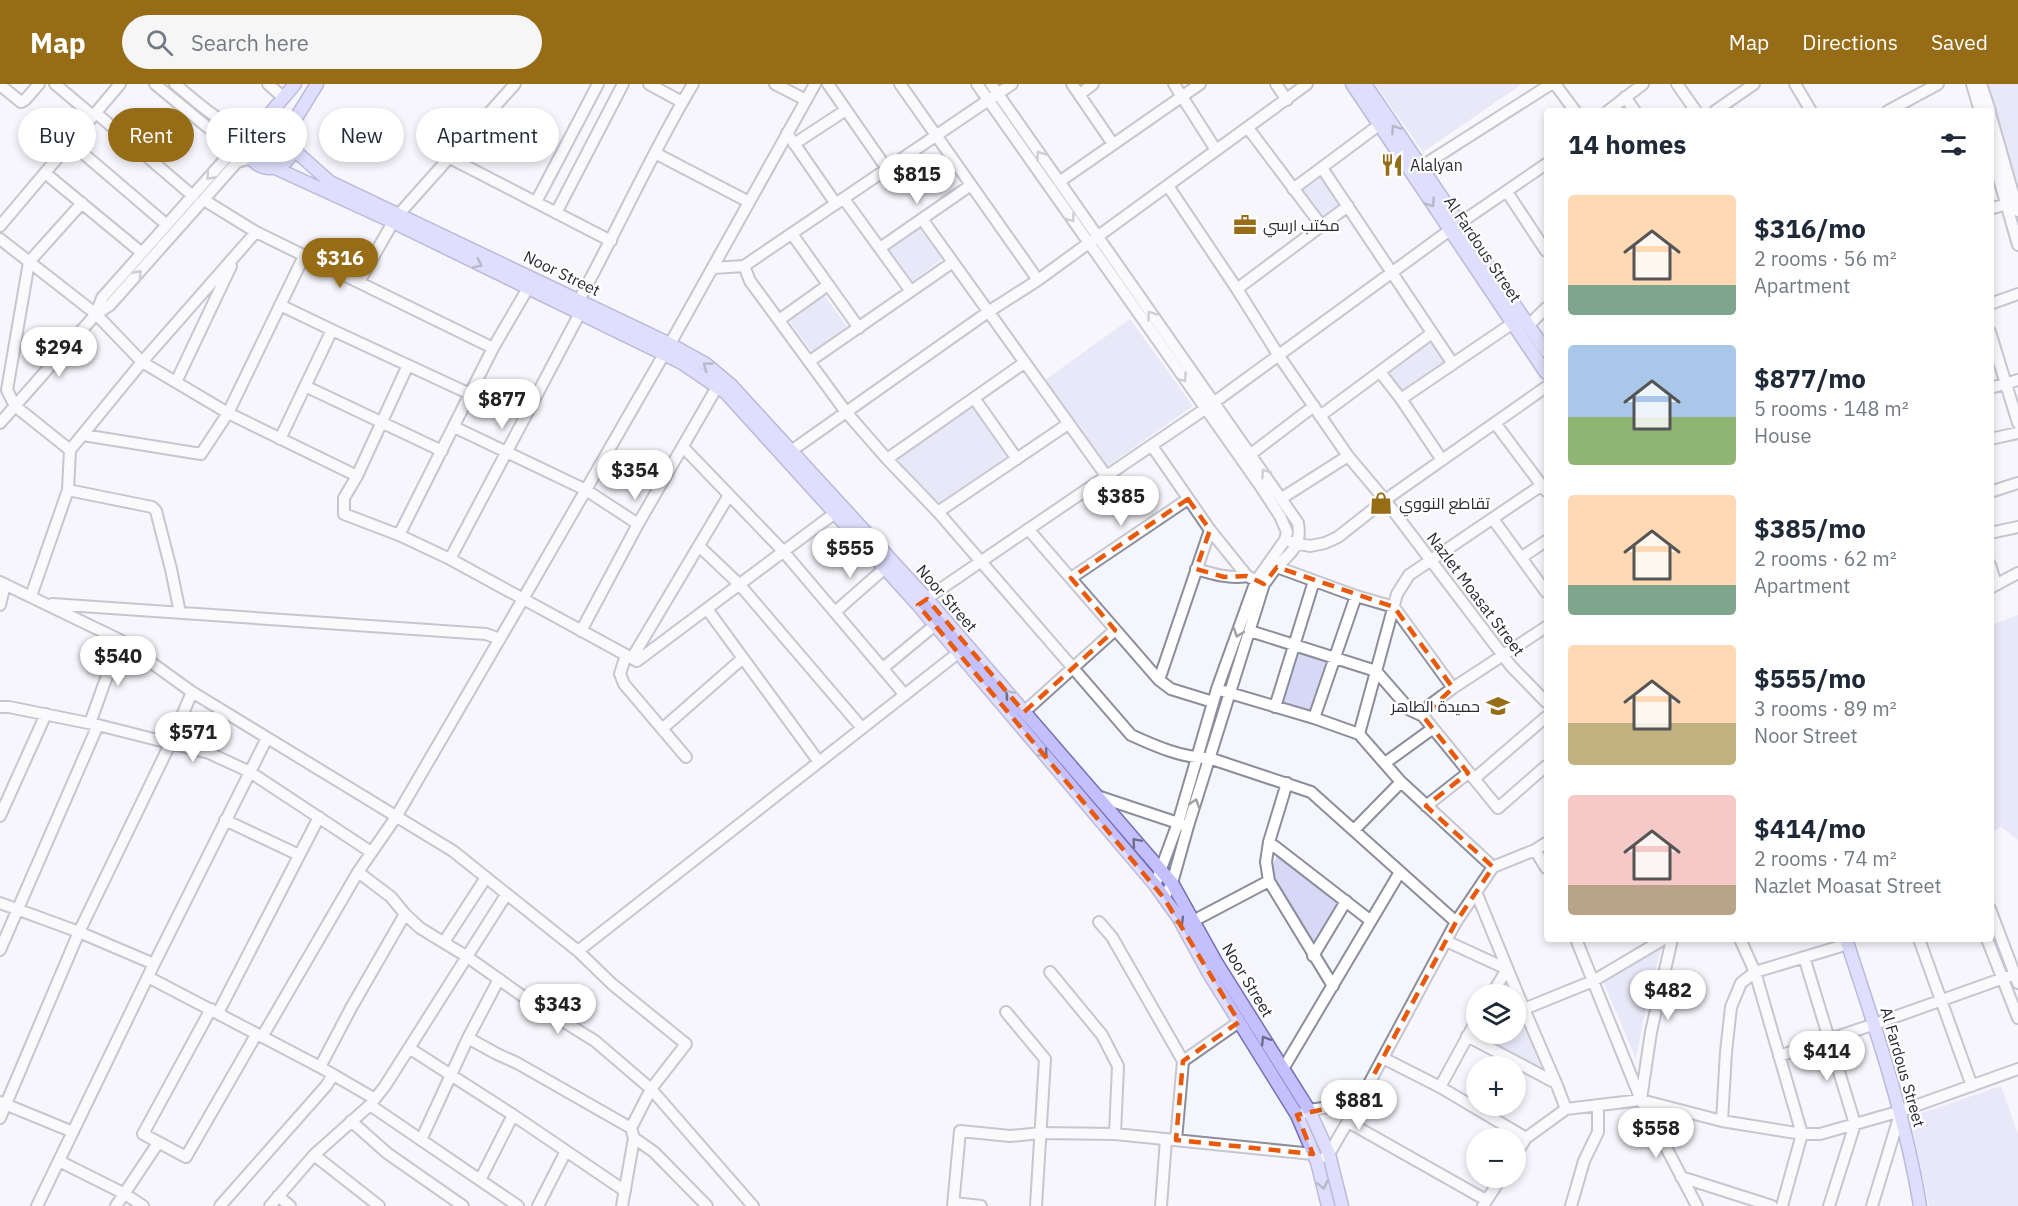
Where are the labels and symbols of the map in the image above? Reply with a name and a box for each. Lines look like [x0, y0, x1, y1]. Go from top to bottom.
one-way arrow [1391, 125, 1402, 136]
one-way arrow [1036, 150, 1047, 161]
restaurant icon: Alalyan [1379, 152, 1405, 178]
pin: $815 [881, 154, 953, 205]
place label: Alalyan [1410, 155, 1463, 175]
one-way arrow [206, 169, 217, 180]
street label: Al Fardous Street [1440, 192, 1526, 306]
one-way arrow [1424, 196, 1435, 207]
one-way arrow [1064, 211, 1075, 222]
office icon: مكتب ارسي [1232, 212, 1258, 238]
place label: مكتب ارسي [1263, 215, 1340, 238]
pin: $316 [304, 238, 376, 289]
street label: Noor Street [520, 246, 604, 300]
one-way arrow [471, 256, 482, 268]
one-way arrow [131, 270, 142, 280]
one-way arrow [1147, 310, 1158, 321]
pin: $294 [23, 327, 95, 378]
one-way arrow [702, 362, 713, 373]
one-way arrow [1176, 371, 1187, 382]
pin: $877 [466, 379, 538, 430]
pin: $354 [599, 450, 671, 501]
one-way arrow [1261, 469, 1272, 480]
pin: $385 [1085, 476, 1157, 527]
shop icon: تقاطع النووي [1368, 490, 1394, 516]
place label: تقاطع النووي [1399, 493, 1490, 517]
pin: $555 [814, 528, 886, 579]
street label: Nazlet Moasat Street [1423, 528, 1529, 660]
street label: Noor Street [912, 560, 982, 636]
one-way arrow [1232, 627, 1245, 638]
pin: $540 [82, 636, 154, 687]
one-way arrow [1005, 691, 1016, 701]
school or university icon: حميدة الطاهر [1485, 693, 1511, 719]
place label: حميدة الطاهر [1390, 696, 1480, 716]
pin: $571 [157, 712, 229, 763]
one-way arrow [1037, 748, 1048, 759]
one-way arrow [1188, 798, 1200, 809]
one-way arrow [1133, 838, 1144, 849]
one-way arrow [1173, 916, 1184, 926]
street label: Noor Street [1218, 939, 1278, 1021]
pin: $482 [1632, 970, 1704, 1021]
pin: $343 [522, 984, 594, 1035]
street label: Al Fardous Street [1876, 1005, 1930, 1129]
pin: $414 [1791, 1031, 1863, 1082]
one-way arrow [1261, 1036, 1273, 1046]
pin: $881 [1323, 1080, 1395, 1131]
pin: $558 [1620, 1108, 1692, 1159]
one-way arrow [1315, 1180, 1328, 1190]

